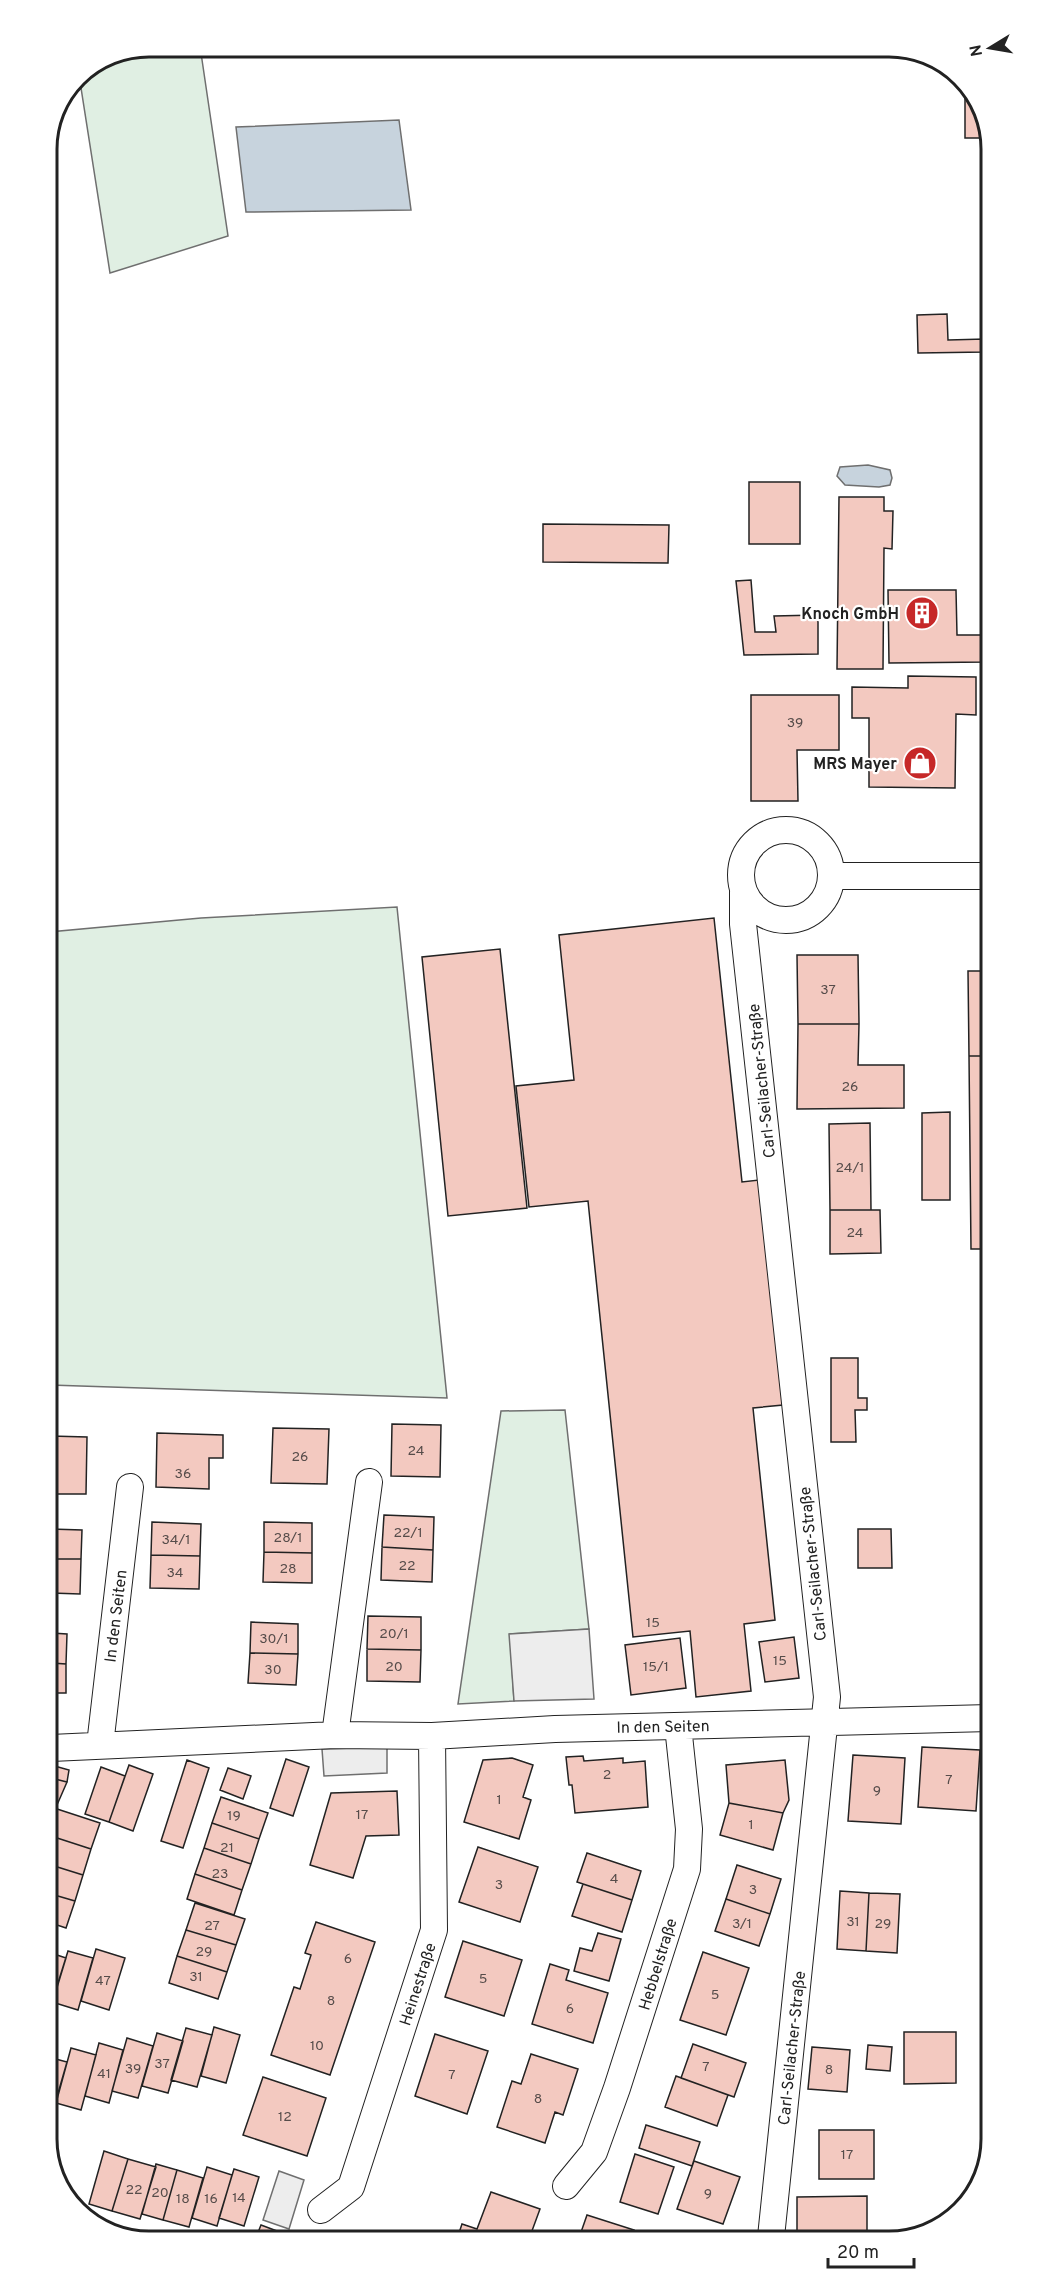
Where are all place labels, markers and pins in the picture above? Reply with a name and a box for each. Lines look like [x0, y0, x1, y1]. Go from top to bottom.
building icon: Knoch GmbH [904, 595, 940, 631]
place label: Knoch GmbH [801, 605, 899, 625]
shop icon: MRS Mayer [902, 745, 938, 781]
place label: MRS Mayer [813, 755, 897, 775]

